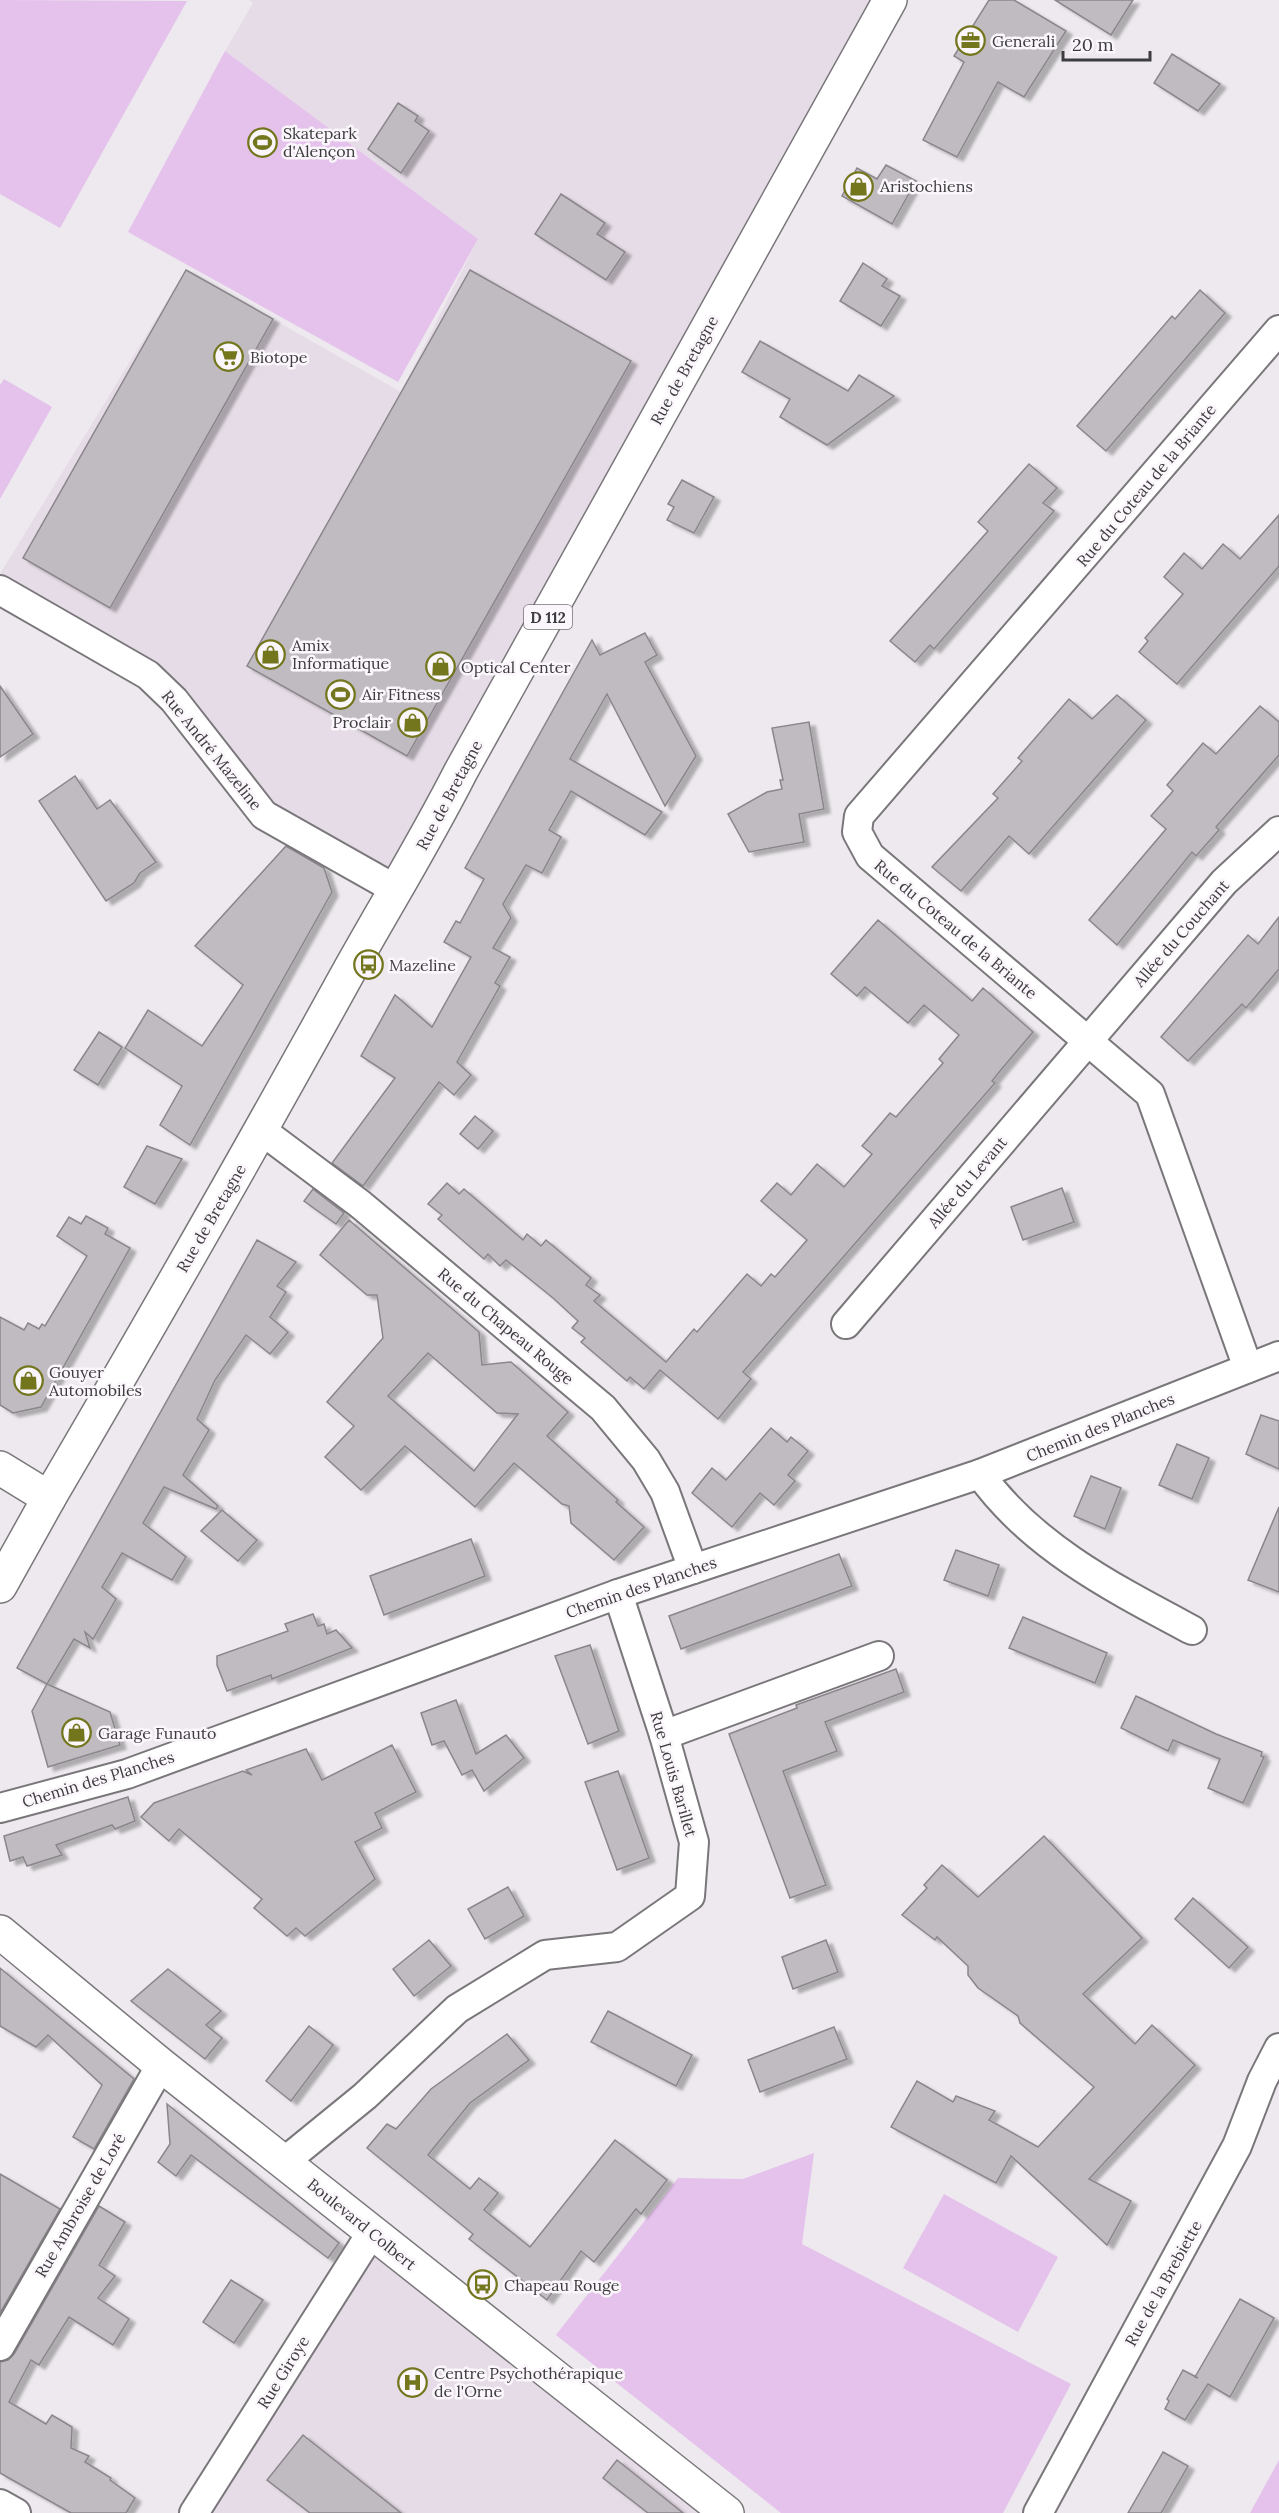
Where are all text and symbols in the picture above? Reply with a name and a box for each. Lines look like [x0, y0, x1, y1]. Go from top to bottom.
scale bar [1063, 24, 1150, 62]
office icon: Generali [955, 25, 987, 57]
place label: Generali [992, 31, 1055, 51]
text: 20 m [1072, 33, 1114, 56]
place label: Skatepark d'Alençon [283, 123, 357, 161]
sports icon: Skatepark d'Alençon [246, 126, 278, 158]
shop icon: Aristochiens [843, 170, 875, 202]
place label: Aristochiens [879, 176, 973, 196]
street label: Rue de Bretagne [646, 312, 722, 428]
supermarket icon: Biotope [213, 341, 245, 373]
place label: Biotope [250, 347, 308, 367]
street label: Rue du Coteau de la Briante [1072, 399, 1220, 570]
road number: D 112 [524, 605, 572, 629]
place label: Amix Informatique [291, 635, 389, 673]
shop icon: Amix Informatique [255, 638, 287, 670]
shop icon: Optical Center [424, 651, 456, 683]
place label: Optical Center [461, 657, 571, 677]
sports icon: Air Fitness [325, 678, 357, 710]
place label: Air Fitness [361, 684, 440, 704]
street label: Rue André Mazeline [158, 686, 267, 814]
shop icon: Proclair [396, 706, 428, 738]
place label: Proclair [333, 712, 391, 732]
street label: Rue de Bretagne [412, 736, 487, 853]
street label: Rue du Coteau de la Briante [871, 855, 1042, 1003]
street label: Allée du Couchant [1128, 875, 1234, 992]
bus stop icon: Mazeline [352, 949, 384, 981]
place label: Mazeline [389, 955, 456, 975]
street label: Allée du Levant [922, 1132, 1012, 1233]
street label: Rue de Bretagne [172, 1160, 250, 1276]
street label: Rue du Chapeau Rouge [434, 1263, 578, 1389]
place label: Gouyer Automobiles [48, 1362, 142, 1400]
shop icon: Gouyer Automobiles [12, 1365, 44, 1397]
street label: Chemin des Planches [1023, 1388, 1177, 1466]
street label: Chemin des Planches [563, 1552, 719, 1622]
street label: Rue Louis Barillet [646, 1709, 702, 1840]
shop icon: Garage Funauto [61, 1717, 93, 1749]
place label: Garage Funauto [98, 1723, 216, 1743]
street label: Chemin des Planches [19, 1746, 177, 1812]
street label: Rue Ambroise de Loré [30, 2129, 130, 2281]
street label: Boulevard Colbert [303, 2174, 421, 2275]
street label: Rue de la Brebiette [1120, 2216, 1206, 2349]
bus stop icon: Chapeau Rouge [467, 2269, 499, 2301]
place label: Chapeau Rouge [504, 2275, 620, 2295]
street label: Rue Giroye [253, 2332, 313, 2412]
place label: Centre Psychothérapique de l'Orne [434, 2363, 623, 2401]
hospital icon: Centre Psychothérapique de l'Orne [397, 2366, 429, 2398]

